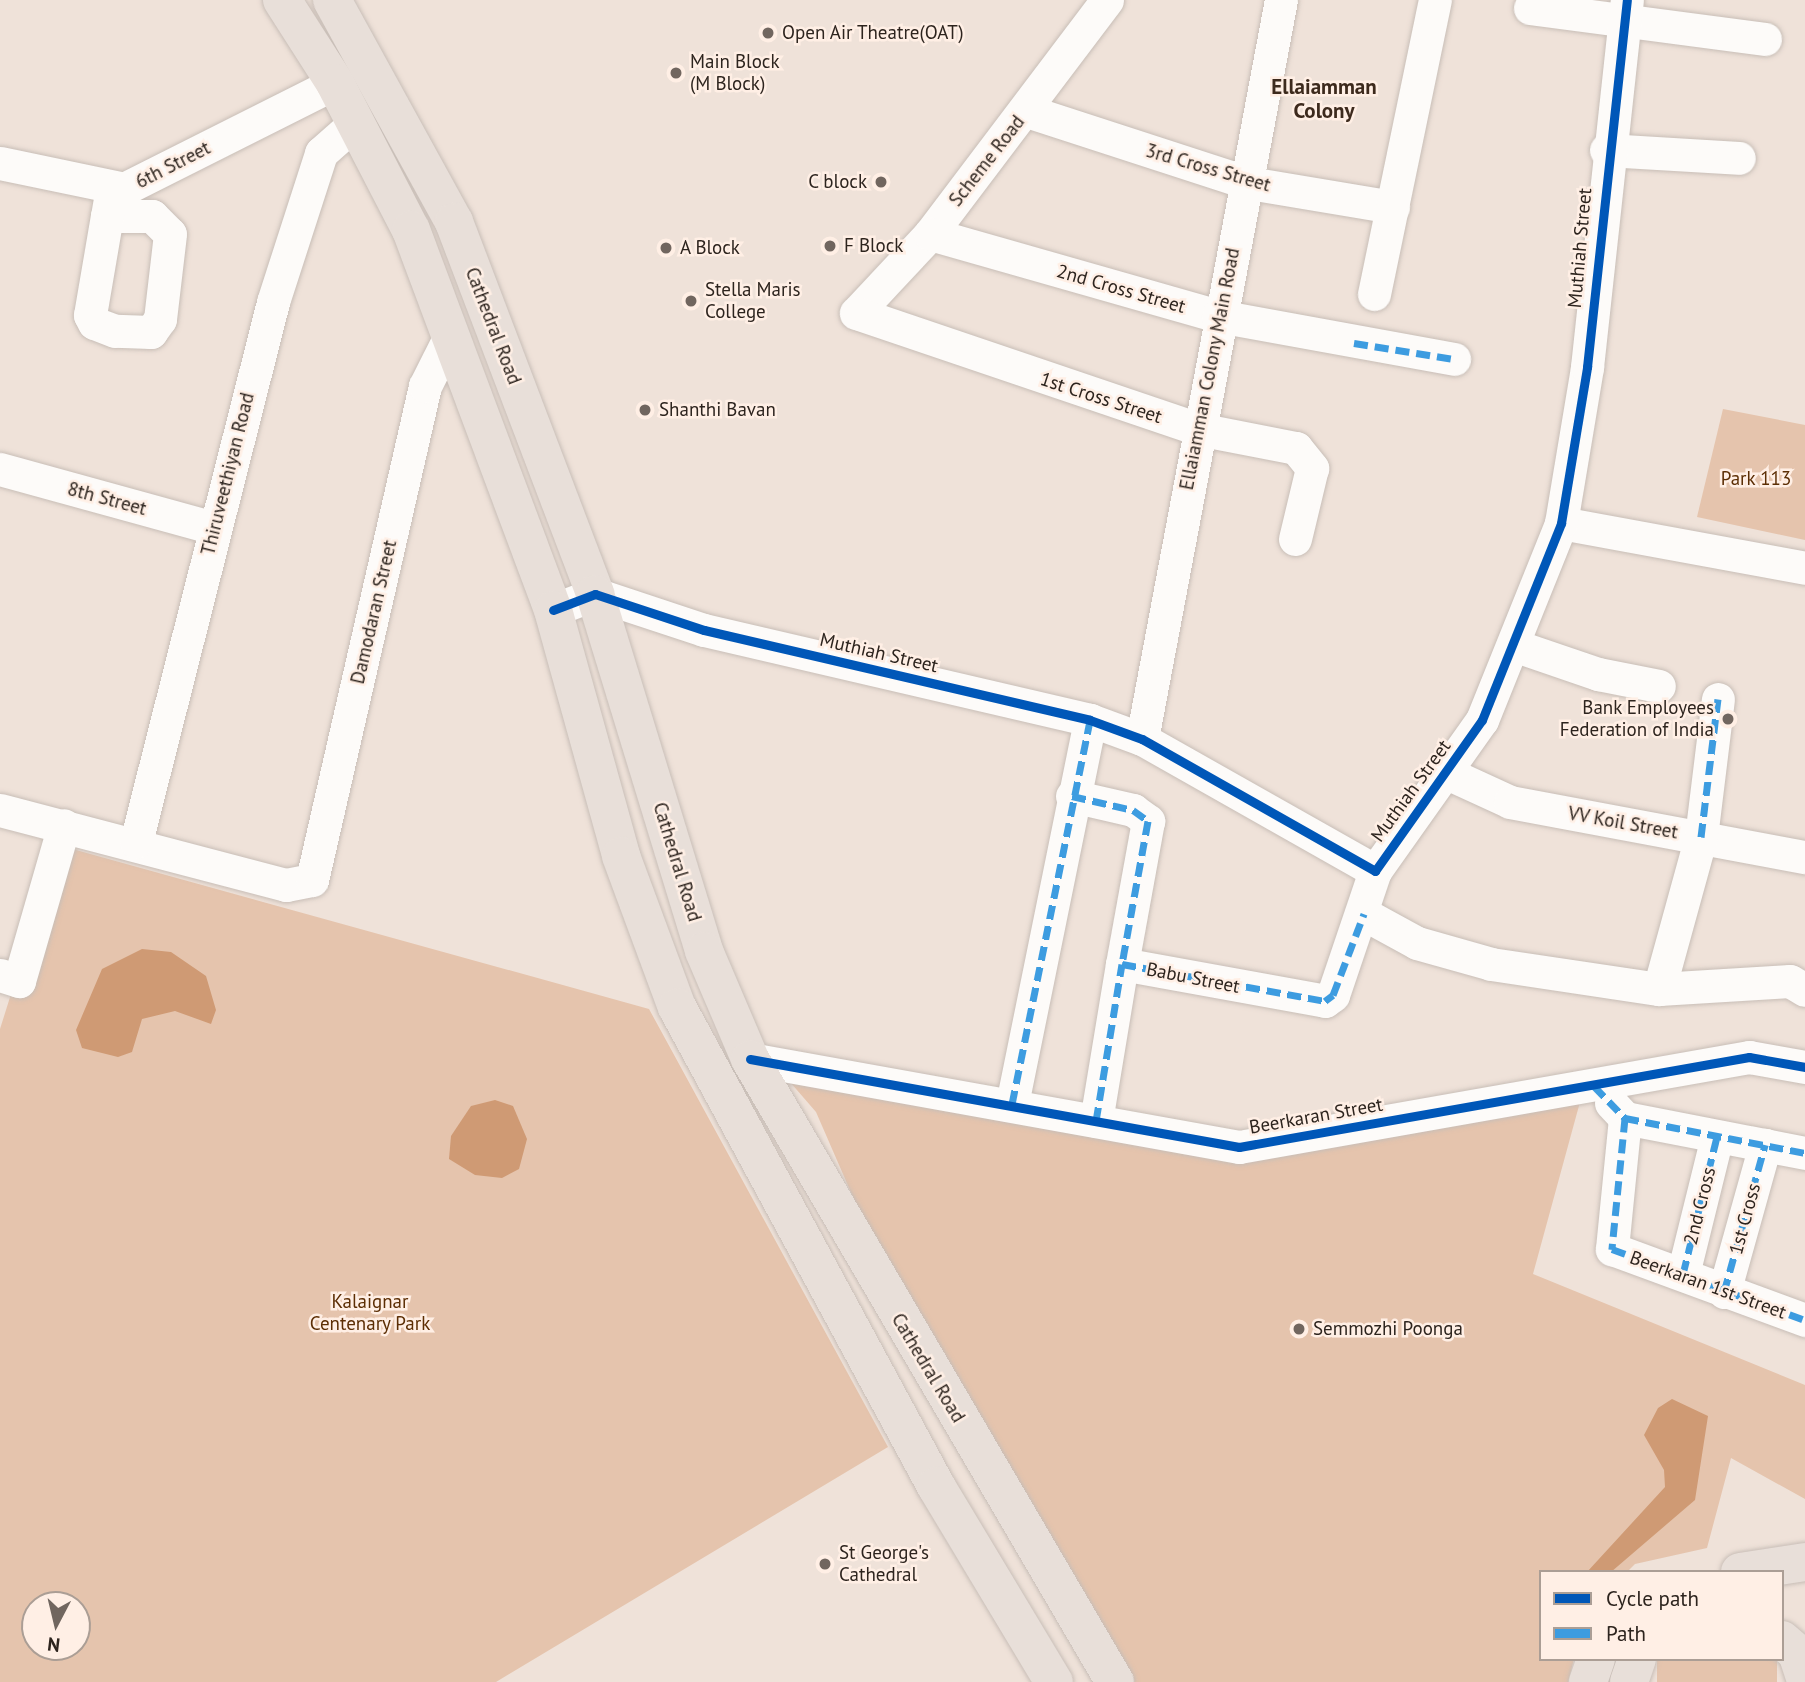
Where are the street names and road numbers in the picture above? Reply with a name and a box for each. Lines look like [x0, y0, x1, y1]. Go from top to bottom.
street label: Scheme Road [944, 111, 1030, 211]
street label: 6th Street [132, 137, 214, 193]
street label: 3rd Cross Street [1143, 139, 1273, 197]
street label: Muthiah Street [1563, 187, 1597, 309]
street label: Ellaiamman Colony Main Road [1175, 246, 1245, 492]
street label: 2nd Cross Street [1054, 260, 1188, 318]
street label: Cathedral Road [460, 264, 526, 388]
street label: 1st Cross Street [1037, 368, 1165, 428]
street label: Thiruveethiyan Road [197, 390, 259, 558]
street label: 8th Street [65, 478, 149, 520]
street label: Damodaran Street [346, 538, 402, 686]
street label: Muthiah Street [818, 628, 940, 678]
street label: Muthiah Street [1366, 736, 1456, 846]
street label: Cathedral Road [648, 800, 706, 924]
street label: VV Koil Street [1566, 802, 1680, 844]
street label: Babu Street [1144, 958, 1242, 998]
street label: Beerkaran Street [1248, 1093, 1384, 1139]
street label: 2nd Cross [1679, 1165, 1721, 1247]
street label: 1st Cross [1725, 1181, 1765, 1257]
street label: Beerkaran 1st Street [1627, 1246, 1789, 1324]
street label: Cathedral Road [886, 1309, 970, 1427]

